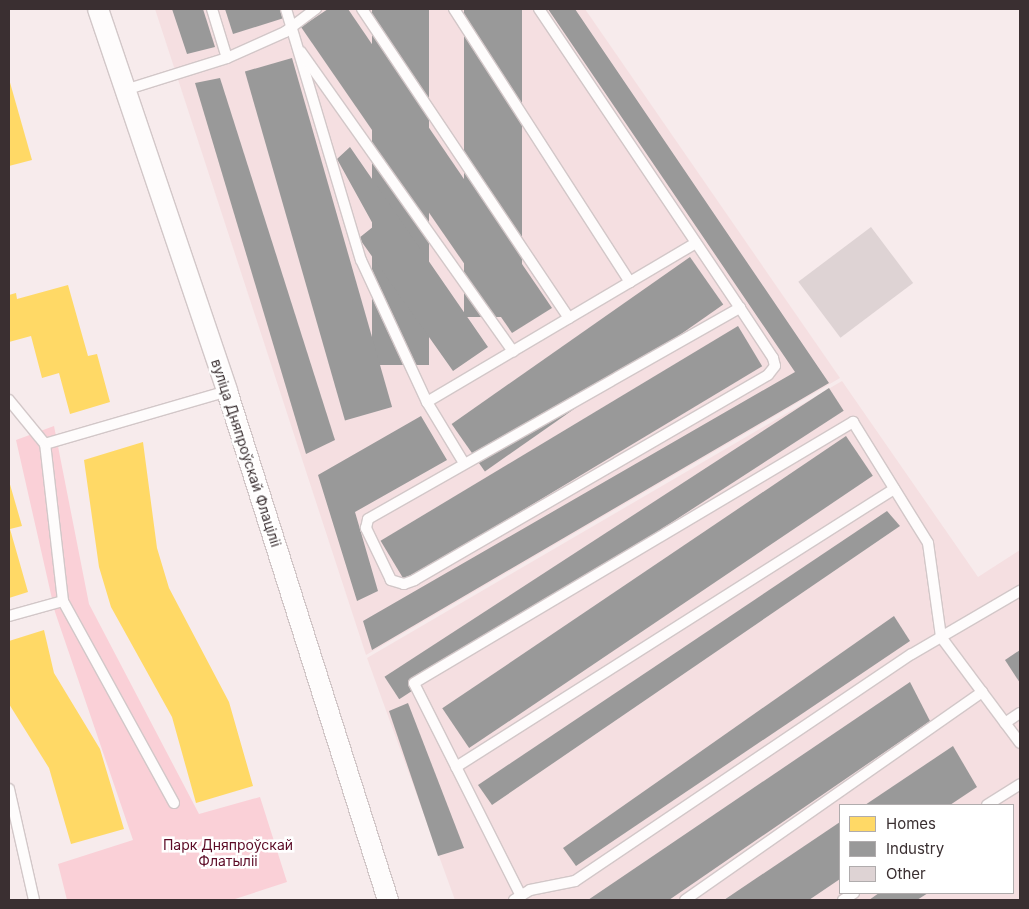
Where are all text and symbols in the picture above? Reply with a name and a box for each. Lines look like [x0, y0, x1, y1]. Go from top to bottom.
street label: вуліца Дняпроўскай Флаціліі [208, 357, 284, 549]
legend [839, 804, 1014, 894]
text: Homes [886, 814, 936, 833]
park label: Парк Дняпроўскай Флатыліі [163, 837, 293, 870]
text: Industry [886, 839, 944, 858]
text: Other [886, 864, 926, 883]

